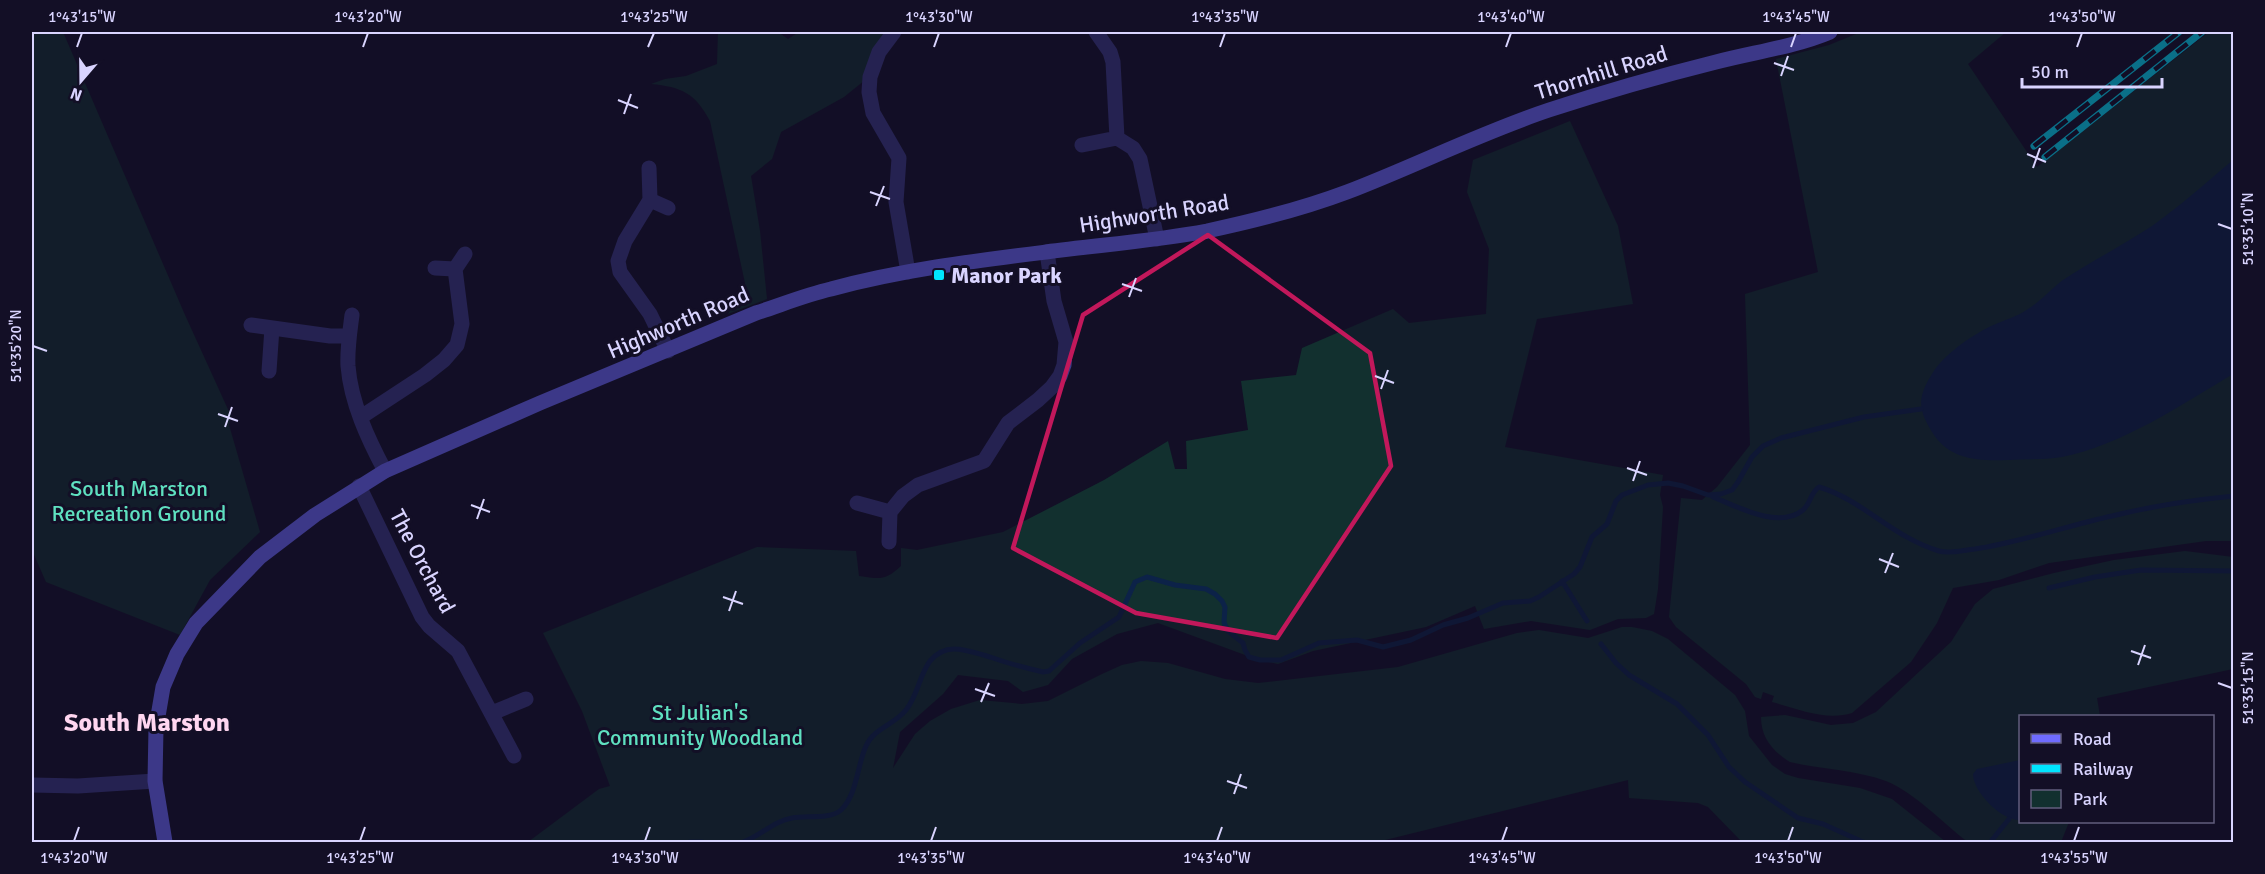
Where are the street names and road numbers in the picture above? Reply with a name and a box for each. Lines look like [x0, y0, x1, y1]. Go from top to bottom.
street label: Thornhill Road [1532, 40, 1671, 105]
street label: Highworth Road [1077, 188, 1231, 239]
street label: Highworth Road [603, 280, 753, 364]
street label: The Orchard [384, 505, 461, 618]

